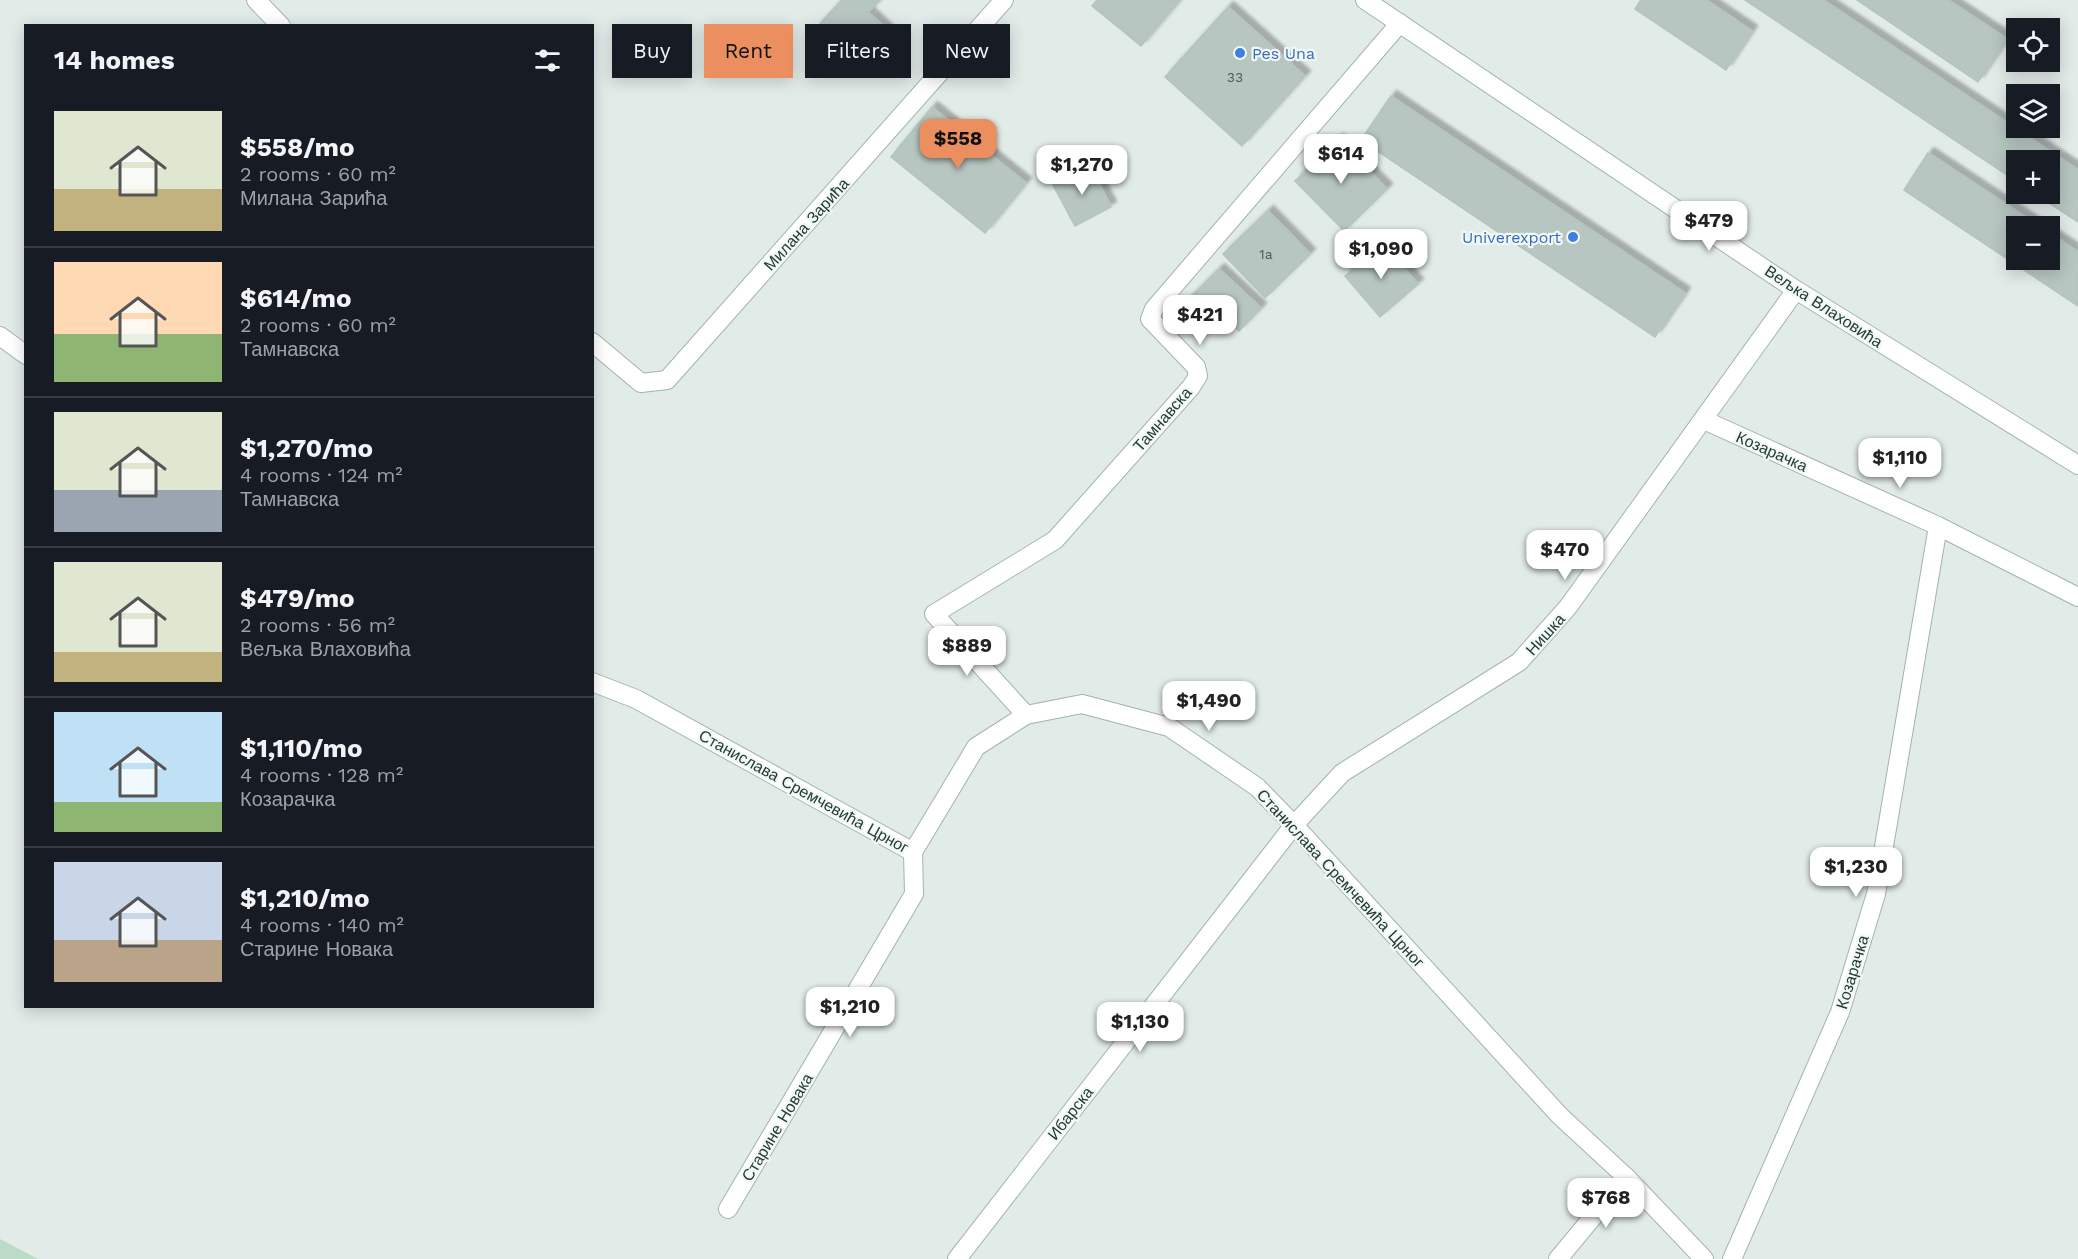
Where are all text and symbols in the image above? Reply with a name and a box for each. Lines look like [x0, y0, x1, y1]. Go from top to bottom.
map controls [2006, 18, 2060, 270]
button: locate [2006, 18, 2060, 72]
chip: Buy [612, 24, 692, 78]
chip: Rent [704, 24, 793, 78]
chip: Filters [805, 24, 911, 78]
chip: New [923, 24, 1010, 78]
icon: filters [531, 44, 564, 77]
place label: Pes Una [1252, 44, 1315, 63]
text: 14 homes [54, 45, 175, 75]
marker: Pes Una [1233, 46, 1247, 60]
house number: 33 [1227, 69, 1243, 85]
button: layers [2006, 84, 2060, 138]
pin: $558 [922, 119, 994, 170]
text: $558 [934, 126, 982, 150]
text: $558/mo [240, 132, 355, 162]
pin: $614 [1305, 134, 1377, 185]
icon: home [102, 135, 174, 207]
text: $614 [1318, 141, 1364, 165]
pin: $1,270 [1033, 145, 1131, 196]
button: + [2006, 150, 2060, 204]
text: $1,270 [1050, 152, 1114, 176]
text: 2 rooms · 60 m² [240, 162, 396, 186]
street label: Милана Зарића [760, 174, 853, 274]
text: Милана Зарића [240, 186, 387, 210]
pin: $479 [1673, 201, 1745, 252]
text: $479 [1684, 208, 1734, 232]
button: − [2006, 216, 2060, 270]
place label: Univerexport [1462, 228, 1561, 247]
pin: $1,090 [1332, 229, 1430, 280]
marker: Univerexport [1566, 230, 1580, 244]
text: $1,090 [1348, 236, 1414, 260]
house number: 1a [1259, 246, 1273, 262]
street label: Вељка Влаховића [1761, 261, 1886, 352]
text: $614/mo [240, 283, 352, 313]
icon: home [102, 286, 174, 358]
pin: $421 [1164, 295, 1236, 346]
text: $421 [1177, 302, 1223, 326]
text: 2 rooms · 60 m² [240, 313, 396, 337]
text: Тамнавска [240, 337, 339, 361]
street label: Тамнавска [1129, 383, 1196, 455]
street label: Козарачка [1733, 427, 1811, 476]
text: $1,270/mo [240, 433, 373, 463]
icon: home [102, 436, 174, 508]
pin: $1,110 [1851, 438, 1949, 489]
text: $1,110 [1872, 445, 1928, 469]
text: 4 rooms · 124 m² [240, 463, 403, 487]
text: Тамнавска [240, 487, 339, 511]
pin: $470 [1529, 530, 1601, 581]
text: $470 [1540, 537, 1590, 561]
text: $479/mo [240, 583, 355, 613]
icon: home [102, 586, 174, 658]
street label: Нишка [1522, 609, 1569, 659]
text: 2 rooms · 56 m² [240, 613, 395, 637]
pin: $889 [931, 626, 1003, 677]
text: $889 [942, 633, 992, 657]
text: Вељка Влаховића [240, 637, 411, 661]
pin: $1,490 [1160, 681, 1258, 732]
text: $1,490 [1176, 688, 1242, 712]
street label: Станислава Сремчевића Црног [696, 726, 912, 857]
text: $1,110/mo [240, 733, 363, 763]
icon: home [102, 736, 174, 808]
text: 4 rooms · 128 m² [240, 763, 403, 787]
street label: Станислава Сремчевића Црног [1253, 785, 1428, 972]
text: Козарачка [240, 787, 335, 811]
pin: $1,230 [1807, 847, 1905, 898]
text: $1,230 [1824, 854, 1888, 878]
text: $1,210/mo [240, 883, 370, 913]
icon: home [102, 886, 174, 958]
text: 4 rooms · 140 m² [240, 913, 404, 937]
street label: Козарачка [1832, 933, 1873, 1011]
text: Старине Новака [240, 937, 393, 961]
pin: $1,210 [801, 987, 899, 1038]
text: $1,210 [820, 994, 880, 1018]
pin: $1,130 [1091, 1002, 1189, 1053]
text: $1,130 [1111, 1009, 1169, 1033]
street label: Старине Новака [738, 1070, 817, 1185]
street label: Ибарска [1044, 1083, 1097, 1144]
pin: $768 [1570, 1178, 1642, 1229]
text: $768 [1581, 1185, 1631, 1209]

